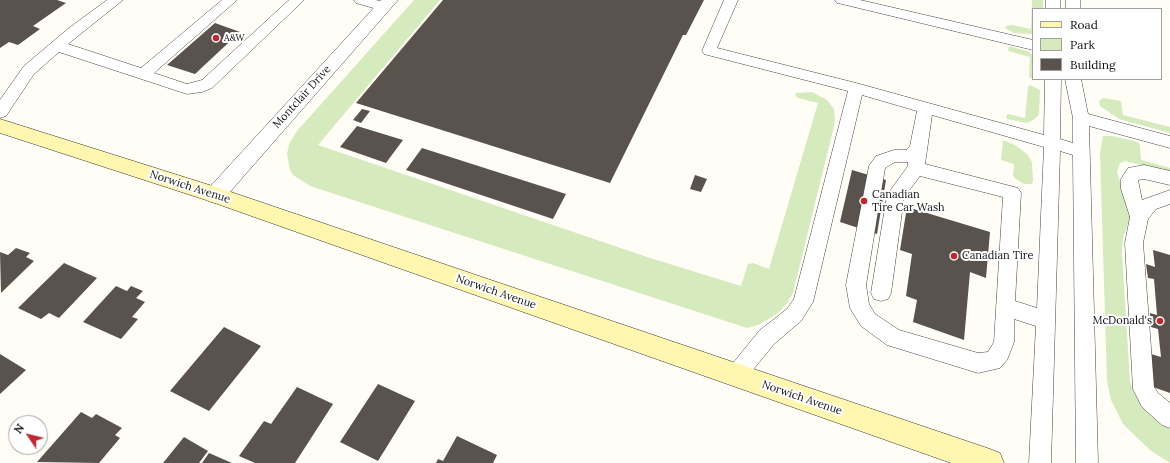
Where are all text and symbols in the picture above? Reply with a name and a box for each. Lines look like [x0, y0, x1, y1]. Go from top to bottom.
legend [1032, 8, 1162, 80]
text: Road [1070, 17, 1098, 32]
marker: A&W [211, 33, 221, 43]
place label: A&W [224, 33, 245, 43]
text: Park [1070, 37, 1095, 52]
text: Building [1070, 57, 1116, 72]
street label: Montclair Drive [270, 63, 334, 131]
street label: Norwich Avenue [148, 168, 232, 206]
place label: Canadian Tire Car Wash [872, 188, 945, 214]
marker: Canadian Tire Car Wash [859, 196, 869, 206]
place label: Canadian Tire [962, 249, 1033, 263]
marker: Canadian Tire [949, 251, 959, 261]
street label: Norwich Avenue [454, 272, 538, 312]
place label: McDonald's [1092, 314, 1152, 328]
marker: McDonald's [1155, 316, 1165, 326]
street label: Norwich Avenue [760, 378, 844, 418]
north arrow [8, 415, 48, 455]
text: N [11, 421, 27, 436]

